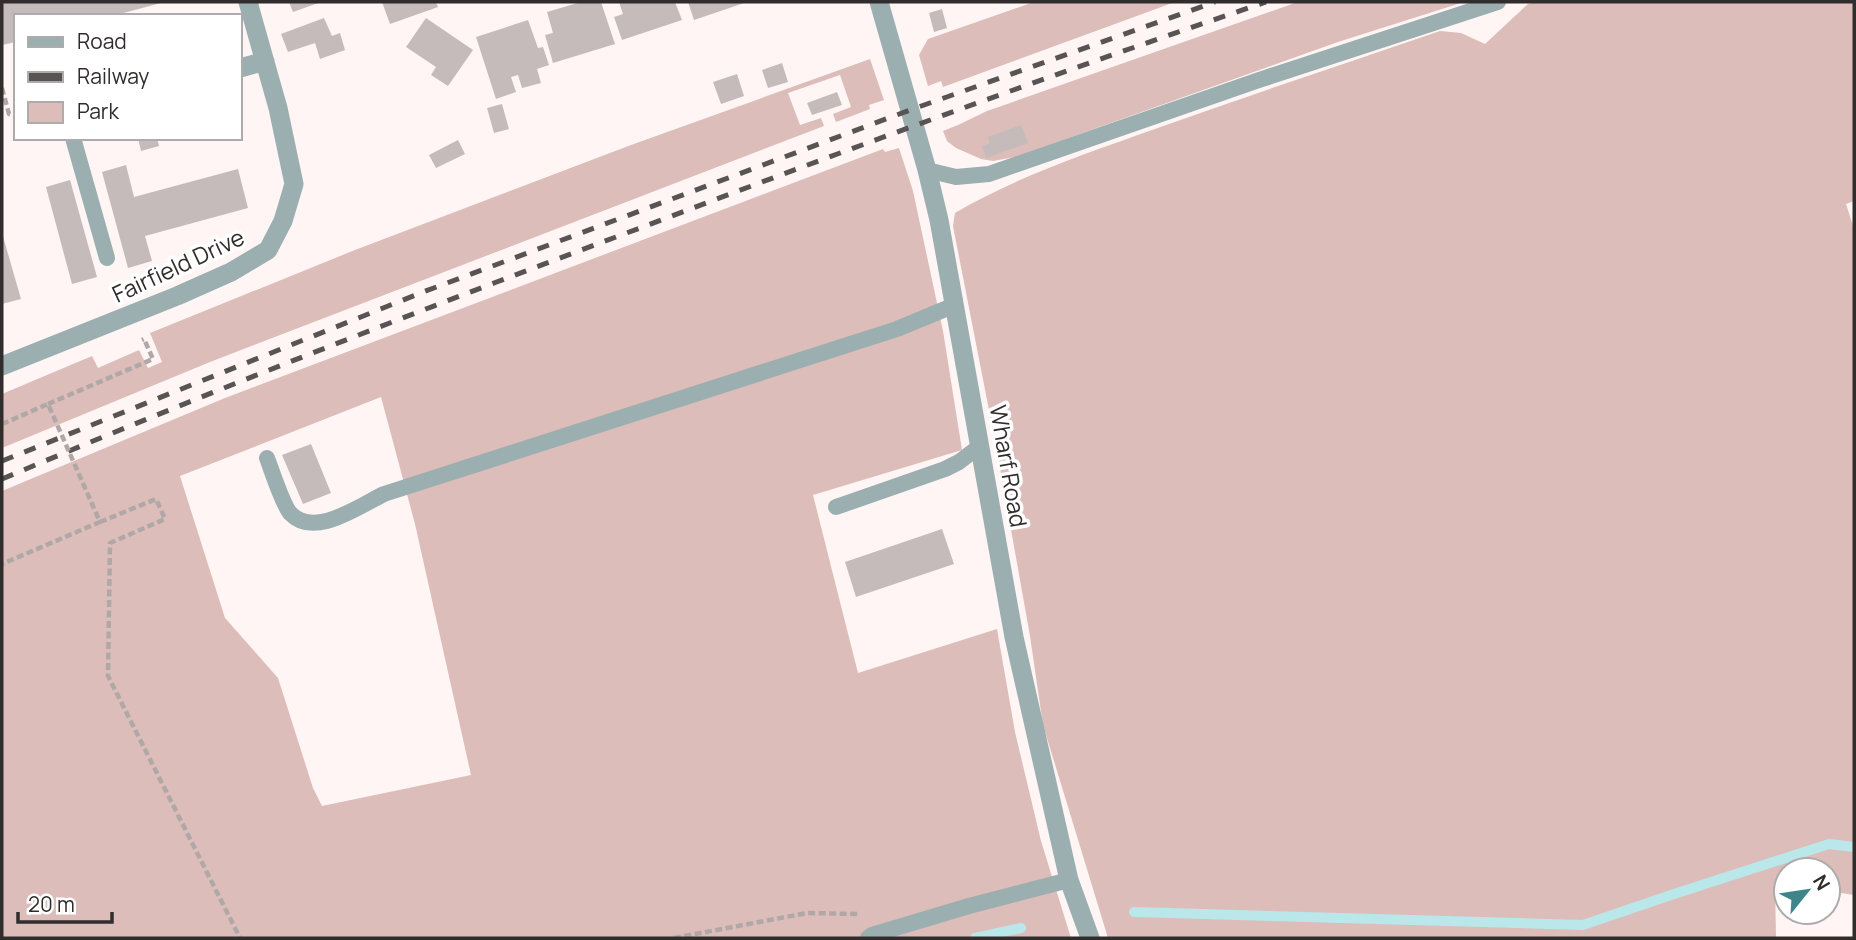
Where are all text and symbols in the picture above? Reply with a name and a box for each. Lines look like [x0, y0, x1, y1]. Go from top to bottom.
legend [14, 14, 242, 140]
text: Road [77, 27, 127, 55]
text: Railway [77, 62, 149, 90]
text: Park [77, 97, 119, 125]
street label: Fairfield Drive [107, 220, 249, 310]
street label: Wharf Road [983, 402, 1035, 530]
north arrow [1772, 856, 1842, 926]
text: N [1807, 870, 1836, 895]
scale bar [18, 880, 112, 924]
text: 20 m [28, 890, 75, 918]

